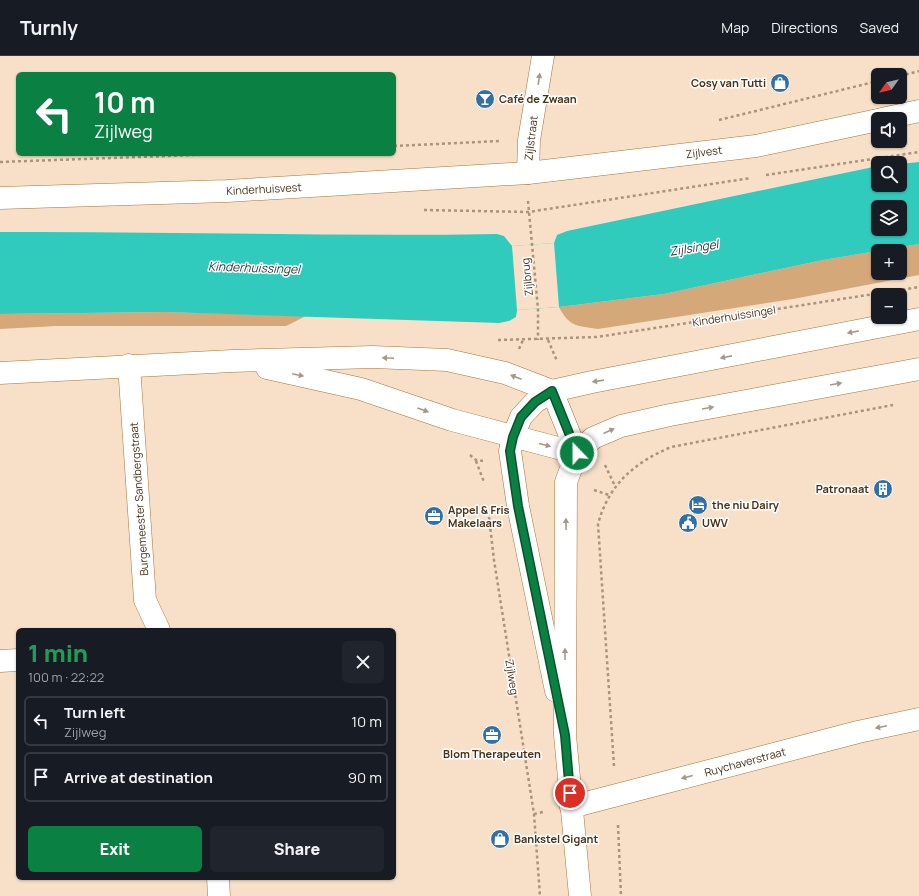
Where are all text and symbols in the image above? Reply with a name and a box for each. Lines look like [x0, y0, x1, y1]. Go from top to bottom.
text: Turnly [20, 15, 78, 41]
text: Map [721, 18, 749, 37]
text: Directions [771, 18, 838, 37]
text: Saved [860, 18, 899, 37]
north arrow [871, 68, 907, 104]
map controls [871, 68, 907, 324]
shop icon: Cosy van Tutti [769, 72, 791, 94]
one-way arrow [536, 73, 542, 85]
place label: Cosy van Tutti [691, 75, 766, 90]
text: 10 m [94, 83, 155, 121]
icon: left [28, 88, 80, 140]
bar icon: Café de Zwaan [474, 88, 496, 110]
place label: Café de Zwaan [499, 91, 577, 106]
button: sound [871, 112, 907, 148]
street label: Zijlstraat [520, 115, 541, 161]
text: Zijlweg [94, 119, 153, 143]
street label: Zijlvest [685, 142, 723, 161]
button: search [871, 156, 907, 192]
street label: Kinderhuisvest [226, 179, 302, 198]
button: layers [871, 200, 907, 236]
water label: Zijlsingel [668, 235, 722, 260]
button: + [871, 244, 907, 280]
water label: Kinderhuissingel [208, 257, 302, 278]
street label: Zijlbrug [517, 257, 536, 297]
button: − [871, 288, 907, 324]
street label: Kinderhuissingel [691, 302, 777, 330]
one-way arrow [847, 329, 859, 335]
one-way arrow [382, 354, 394, 361]
one-way arrow [719, 354, 732, 360]
one-way arrow [292, 372, 304, 378]
one-way arrow [509, 374, 521, 380]
one-way arrow [592, 378, 604, 384]
one-way arrow [830, 381, 842, 387]
one-way arrow [702, 404, 714, 410]
one-way arrow [417, 408, 429, 414]
street label: Burgemeester Sandbergstraat [126, 422, 151, 576]
one-way arrow [603, 428, 614, 434]
position arrow [556, 432, 598, 474]
one-way arrow [539, 442, 551, 448]
building icon: Patronaat [872, 478, 894, 500]
place label: Patronaat [816, 481, 869, 496]
hotel icon: the niu Dairy [687, 494, 709, 516]
place label: the niu Dairy [712, 497, 780, 512]
place label: Appel & Fris Makelaars [448, 502, 510, 530]
office icon: Appel & Fris Makelaars [423, 505, 445, 527]
public building icon: UWV [677, 512, 699, 534]
place label: UWV [702, 515, 728, 530]
one-way arrow [563, 517, 569, 530]
text: 1 min [28, 636, 88, 669]
button: close [342, 641, 384, 683]
one-way arrow [562, 647, 568, 660]
street label: Zijlweg [502, 658, 523, 696]
text: 100 m · 22:22 [28, 668, 104, 686]
text: Turn left [64, 702, 126, 723]
icon: left [30, 710, 52, 732]
text: 10 m [351, 711, 382, 732]
text: Zijlweg [64, 723, 106, 741]
office icon: Blom Therapeuten [481, 724, 503, 746]
one-way arrow [875, 725, 887, 731]
street label: Ruychaverstraat [703, 743, 787, 780]
place label: Blom Therapeuten [443, 746, 541, 761]
icon: arrive [30, 766, 52, 788]
text: Arrive at destination [64, 767, 213, 788]
text: 90 m [348, 767, 382, 788]
one-way arrow [681, 774, 693, 780]
pin [553, 776, 587, 810]
icon: arrive [559, 782, 581, 804]
button: Exit [28, 826, 202, 872]
button: Share [210, 826, 384, 872]
shop icon: Bankstel Gigant [489, 828, 511, 850]
place label: Bankstel Gigant [514, 831, 598, 846]

